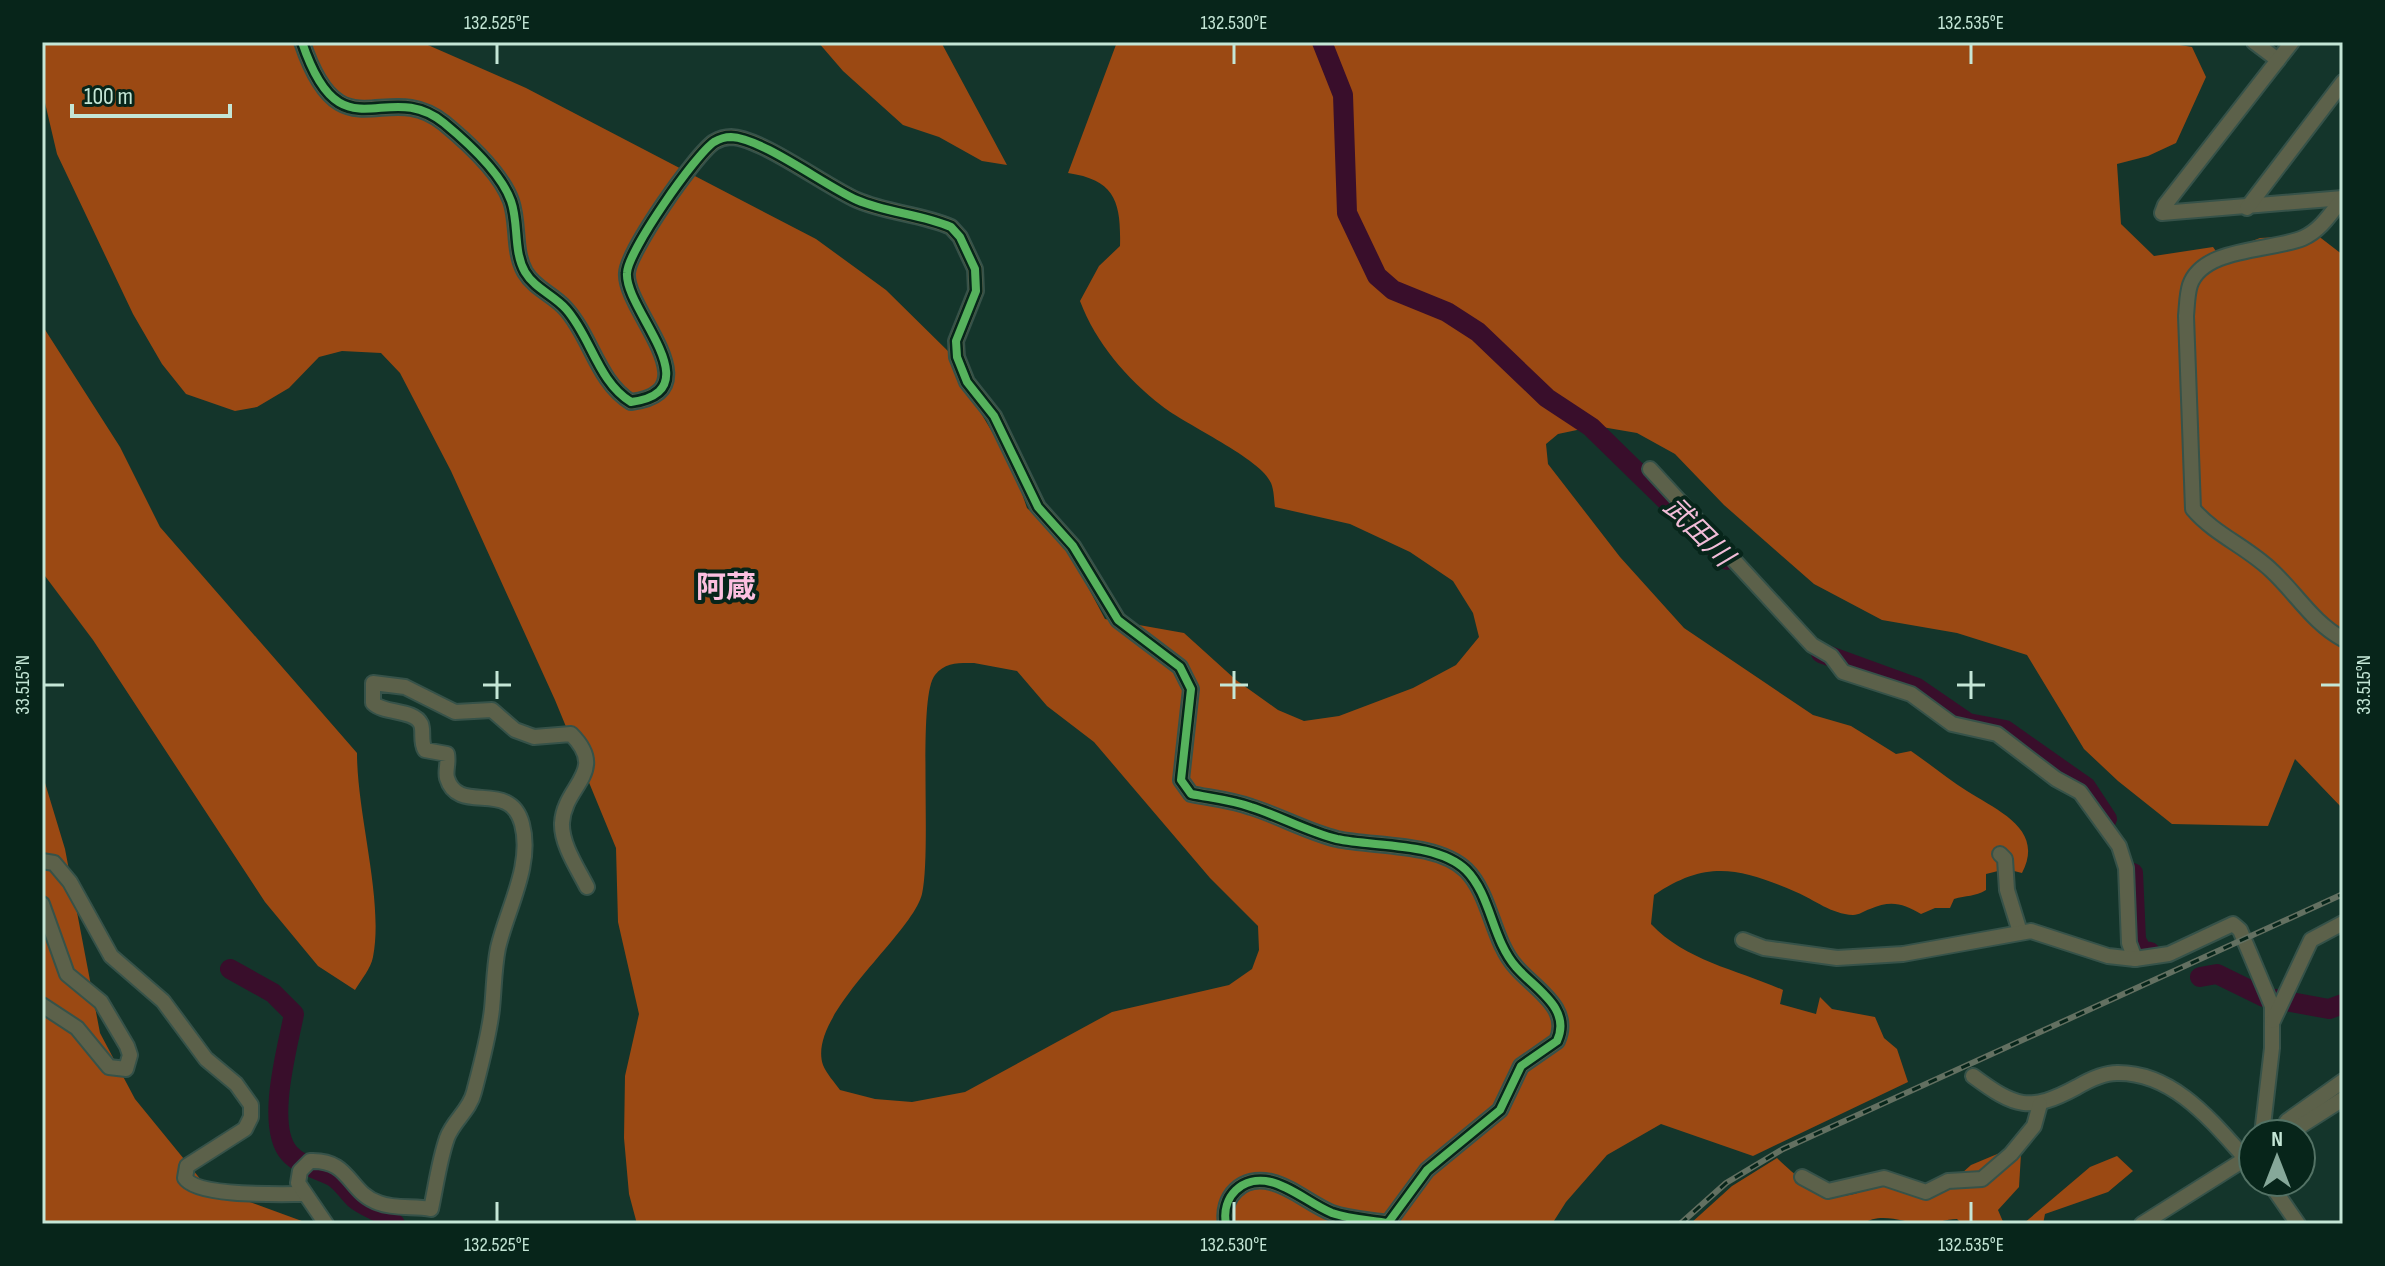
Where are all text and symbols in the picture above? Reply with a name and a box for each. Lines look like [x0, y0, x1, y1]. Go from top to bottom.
text: 132.525°E [464, 11, 530, 35]
text: 132.530°E [1201, 11, 1267, 35]
text: 132.535°E [1938, 11, 2004, 35]
scale bar [72, 68, 230, 118]
text: 100 m [84, 82, 133, 111]
water label: 武田川 [1657, 491, 1741, 575]
district label: 阿蔵 [696, 570, 756, 606]
text: 33.515°N [11, 655, 35, 715]
text: 33.515°N [2352, 655, 2376, 715]
north arrow [2237, 1118, 2317, 1198]
text: N [2271, 1126, 2283, 1153]
text: 132.525°E [464, 1233, 530, 1257]
text: 132.530°E [1201, 1233, 1267, 1257]
text: 132.535°E [1938, 1233, 2004, 1257]

